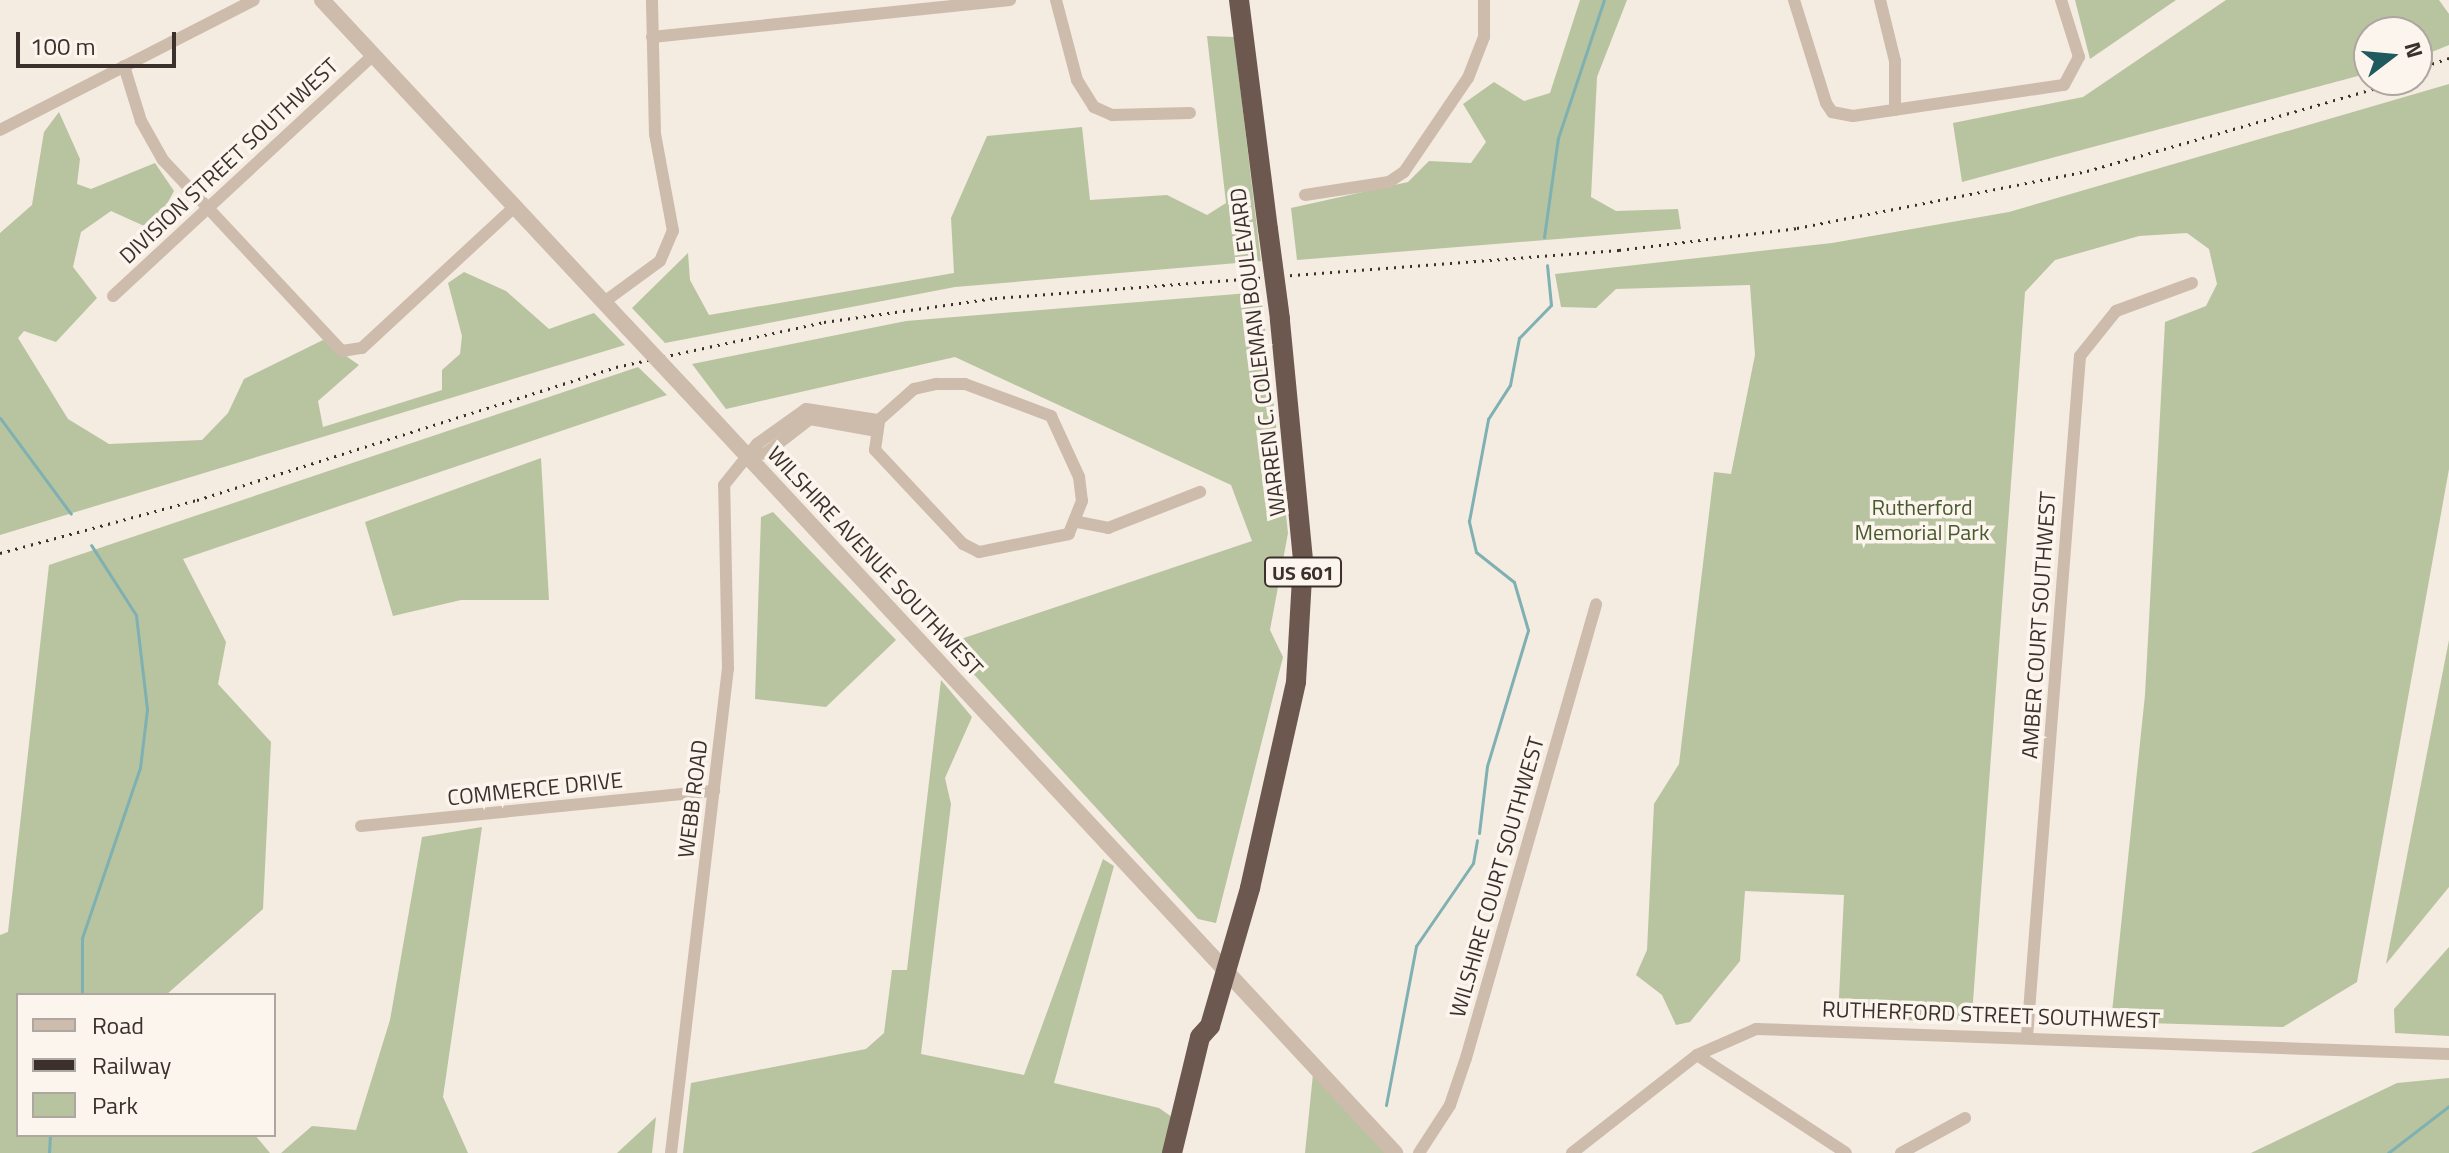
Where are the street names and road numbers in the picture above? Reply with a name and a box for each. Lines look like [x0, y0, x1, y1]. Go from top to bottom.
street label: DIVISION STREET SOUTHWEST [114, 53, 344, 269]
street label: WARREN C. COLEMAN BOULEVARD [1225, 186, 1291, 518]
street label: WILSHIRE AVENUE SOUTHWEST [762, 441, 988, 681]
street label: AMBER COURT SOUTHWEST [2016, 490, 2062, 760]
road number: US 601 [1263, 556, 1343, 588]
street label: WILSHIRE COURT SOUTHWEST [1444, 734, 1550, 1020]
street label: WEBB ROAD [673, 738, 713, 860]
street label: COMMERCE DRIVE [446, 767, 624, 811]
street label: RUTHERFORD STREET SOUTHWEST [1822, 996, 2160, 1034]

